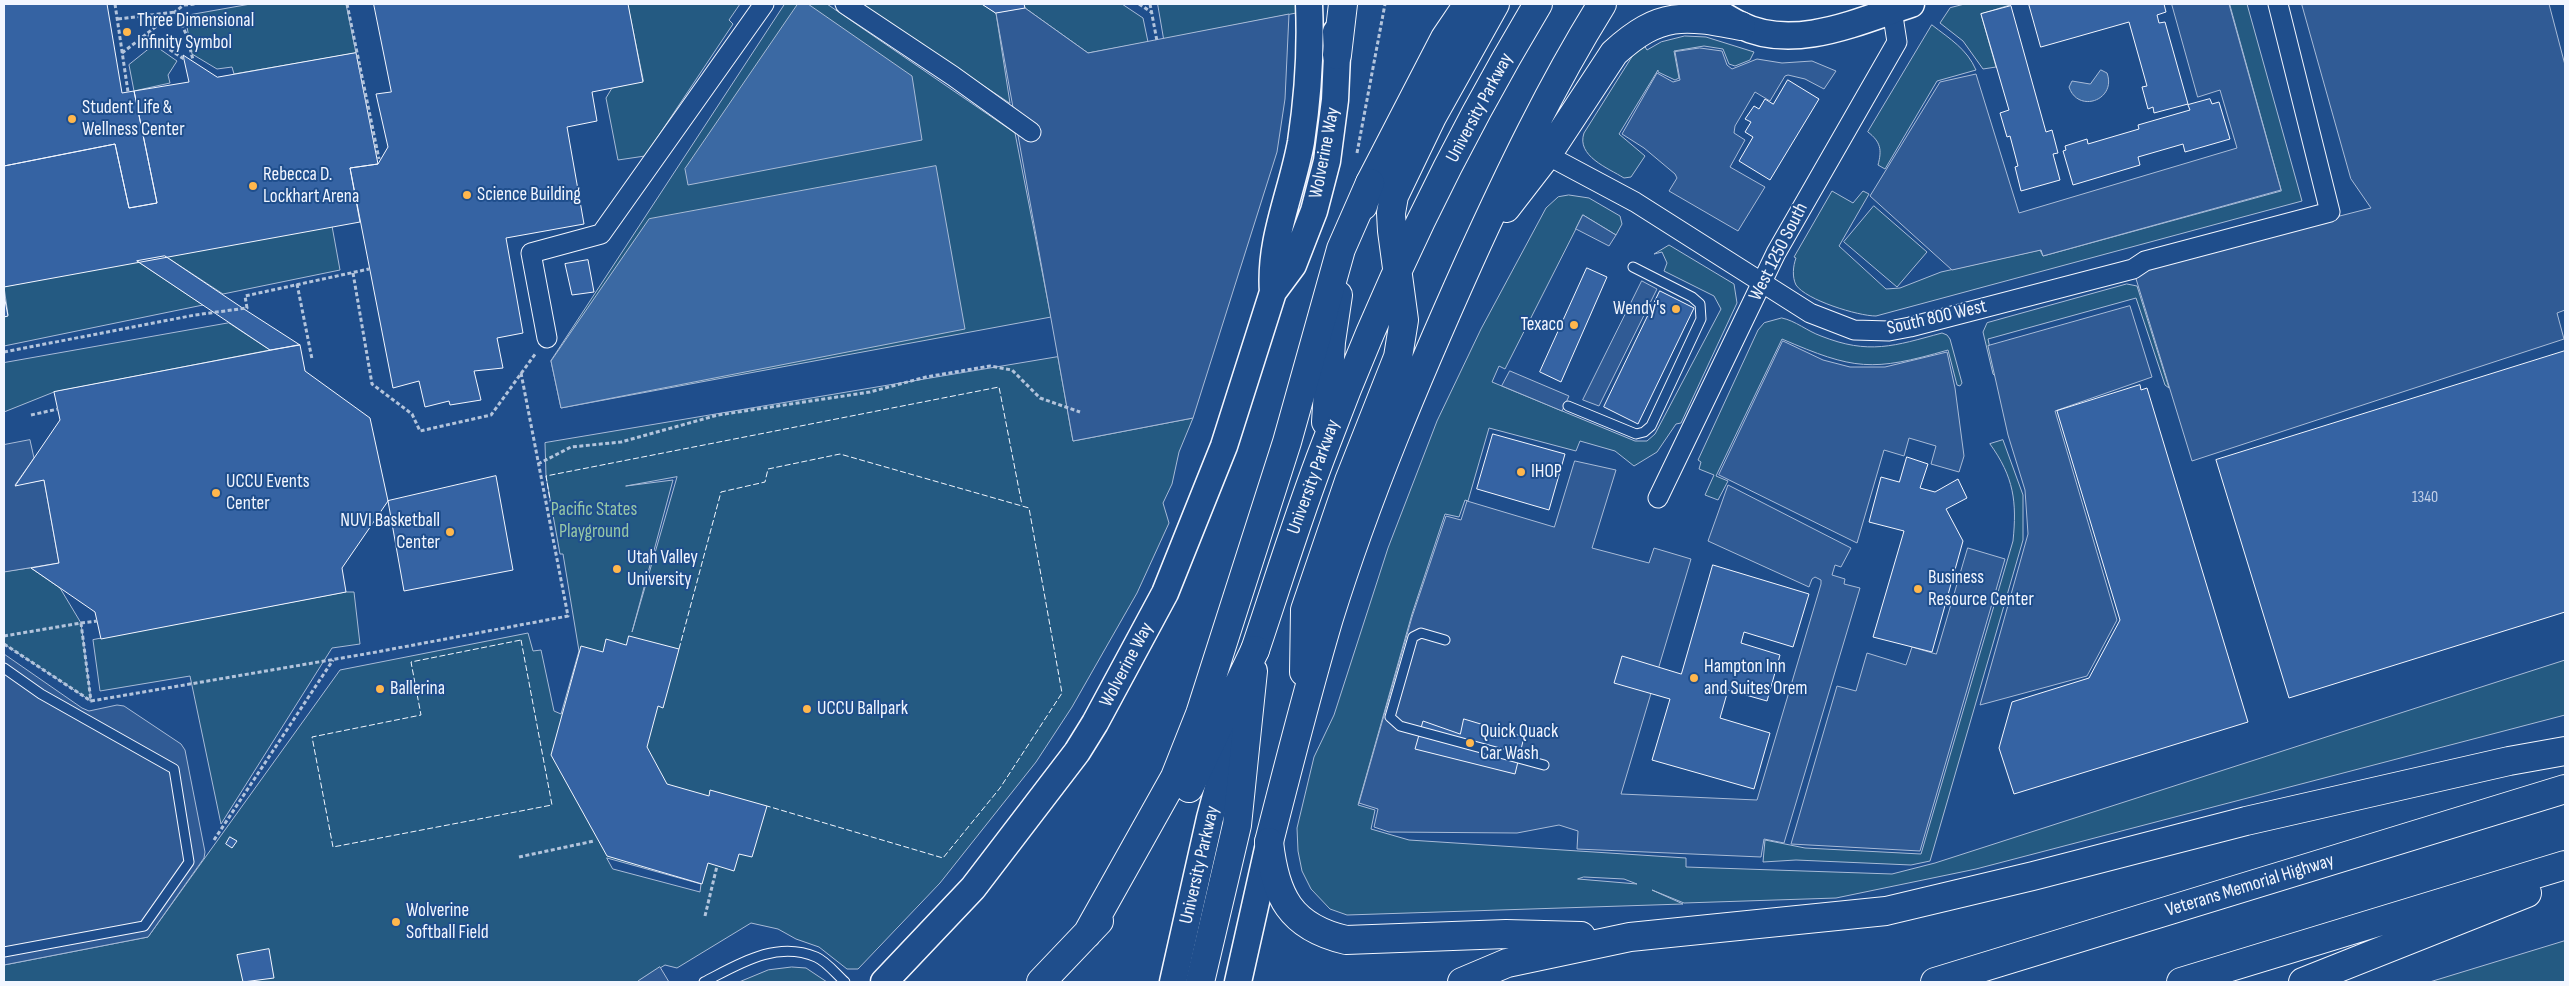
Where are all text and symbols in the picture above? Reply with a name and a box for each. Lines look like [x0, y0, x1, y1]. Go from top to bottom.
place label: Three Dimensional Infinity Symbol [137, 10, 254, 54]
marker: Three Dimensional Infinity Symbol [121, 26, 133, 38]
street label: University Parkway [1442, 50, 1518, 166]
place label: Student Life & Wellness Center [82, 97, 185, 141]
street label: Wolverine Way [1305, 105, 1345, 201]
marker: Student Life & Wellness Center [66, 113, 78, 125]
place label: Rebecca D. Lockhart Arena [263, 164, 359, 208]
marker: Rebecca D. Lockhart Arena [247, 180, 259, 192]
place label: Science Building [477, 184, 581, 206]
marker: Science Building [461, 189, 473, 201]
street label: West 1250 South [1745, 199, 1813, 305]
street label: South 800 West [1885, 295, 1989, 341]
place label: Wendy's [1613, 298, 1666, 320]
marker: Wendy's [1670, 303, 1682, 315]
place label: Texaco [1520, 314, 1564, 336]
marker: Texaco [1568, 319, 1580, 331]
street label: University Parkway [1283, 417, 1345, 537]
place label: IHOP [1531, 461, 1562, 483]
marker: IHOP [1515, 466, 1527, 478]
place label: UCCU Events Center [226, 471, 310, 515]
marker: UCCU Events Center [210, 487, 222, 499]
house number: 1340 [2412, 488, 2438, 508]
park label: Pacific States Playground [551, 499, 637, 543]
place label: NUVI Basketball Center [340, 510, 440, 554]
marker: NUVI Basketball Center [444, 526, 456, 538]
place label: Utah Valley University [627, 547, 698, 591]
marker: Utah Valley University [611, 563, 623, 575]
place label: Business Resource Center [1928, 567, 2034, 611]
marker: Business Resource Center [1912, 583, 1924, 595]
street label: Wolverine Way [1095, 619, 1159, 711]
place label: Hampton Inn and Suites Orem [1704, 656, 1807, 700]
marker: Hampton Inn and Suites Orem [1688, 672, 1700, 684]
place label: Ballerina [390, 678, 445, 700]
marker: Ballerina [374, 683, 386, 695]
place label: UCCU Ballpark [817, 698, 908, 720]
marker: UCCU Ballpark [801, 703, 813, 715]
place label: Quick Quack Car Wash [1480, 721, 1558, 765]
marker: Quick Quack Car Wash [1464, 737, 1476, 749]
street label: University Parkway [1175, 804, 1225, 926]
street label: Veterans Memorial Highway [2163, 850, 2337, 922]
place label: Wolverine Softball Field [406, 900, 489, 944]
marker: Wolverine Softball Field [390, 916, 402, 928]

